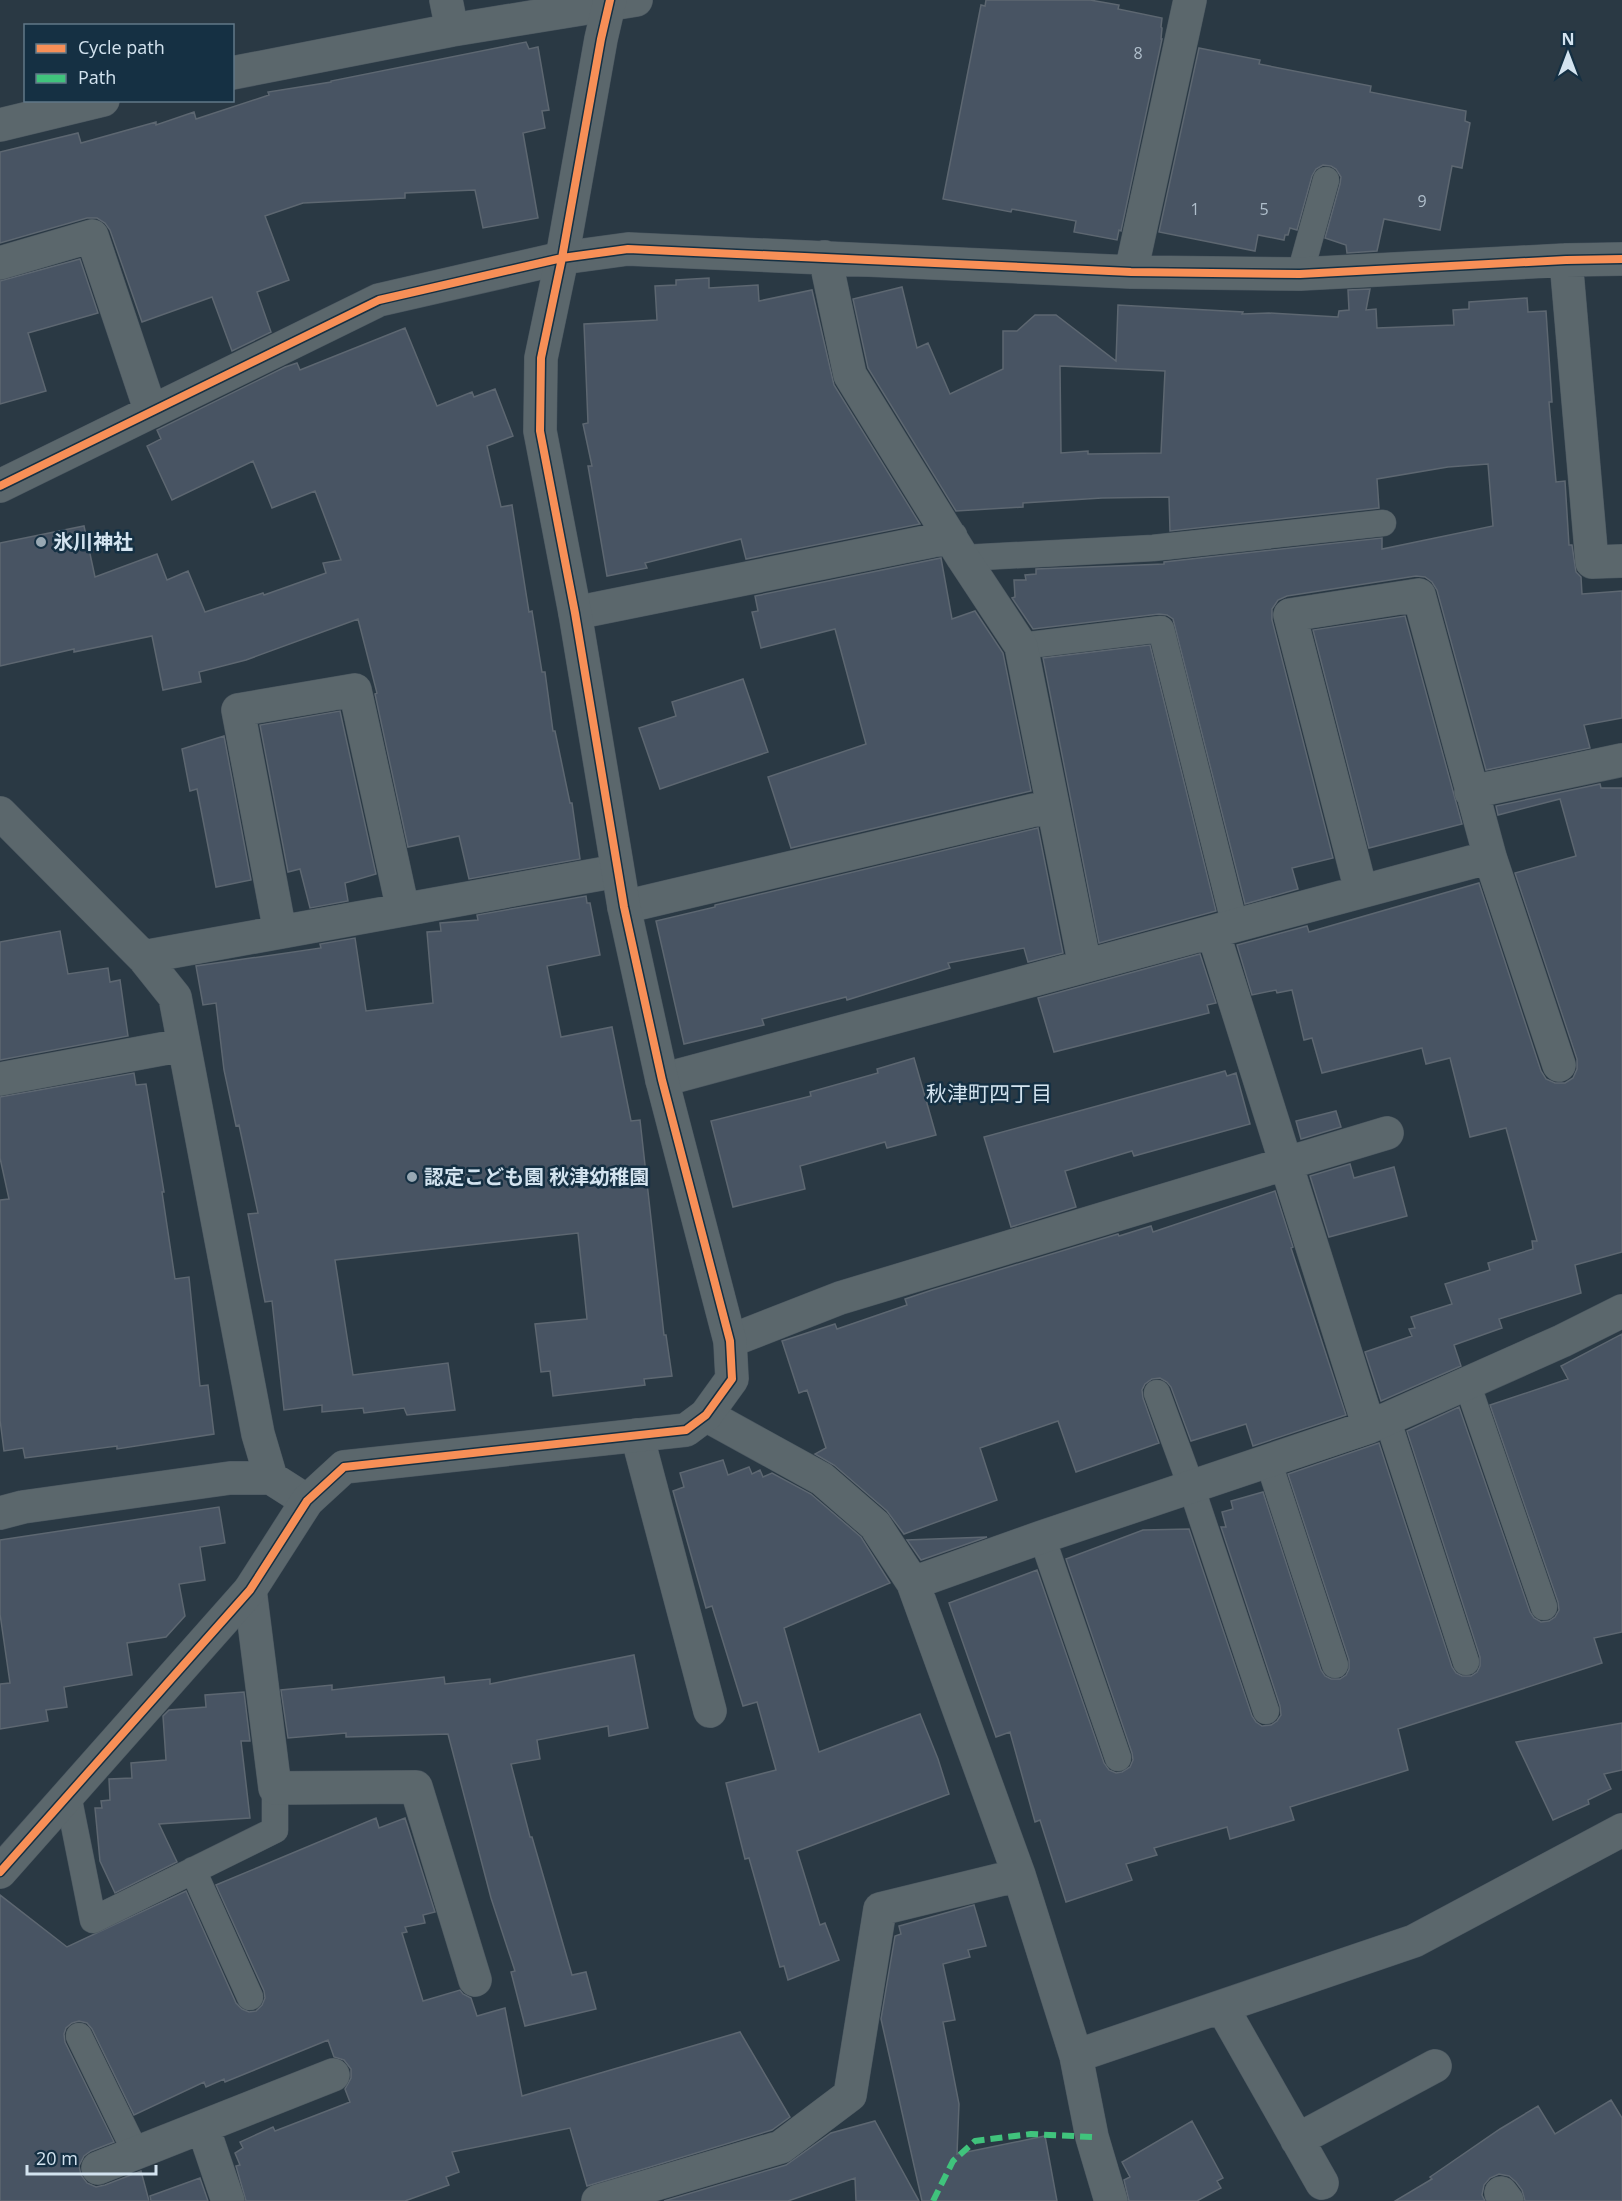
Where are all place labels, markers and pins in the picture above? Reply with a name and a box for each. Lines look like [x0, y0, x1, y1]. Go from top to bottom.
place label: 氷川神社 [53, 528, 133, 555]
marker: 氷川神社 [34, 535, 48, 549]
place label: 認定こども園 秋津幼稚園 [424, 1163, 649, 1190]
marker: 認定こども園 秋津幼稚園 [405, 1170, 419, 1184]

